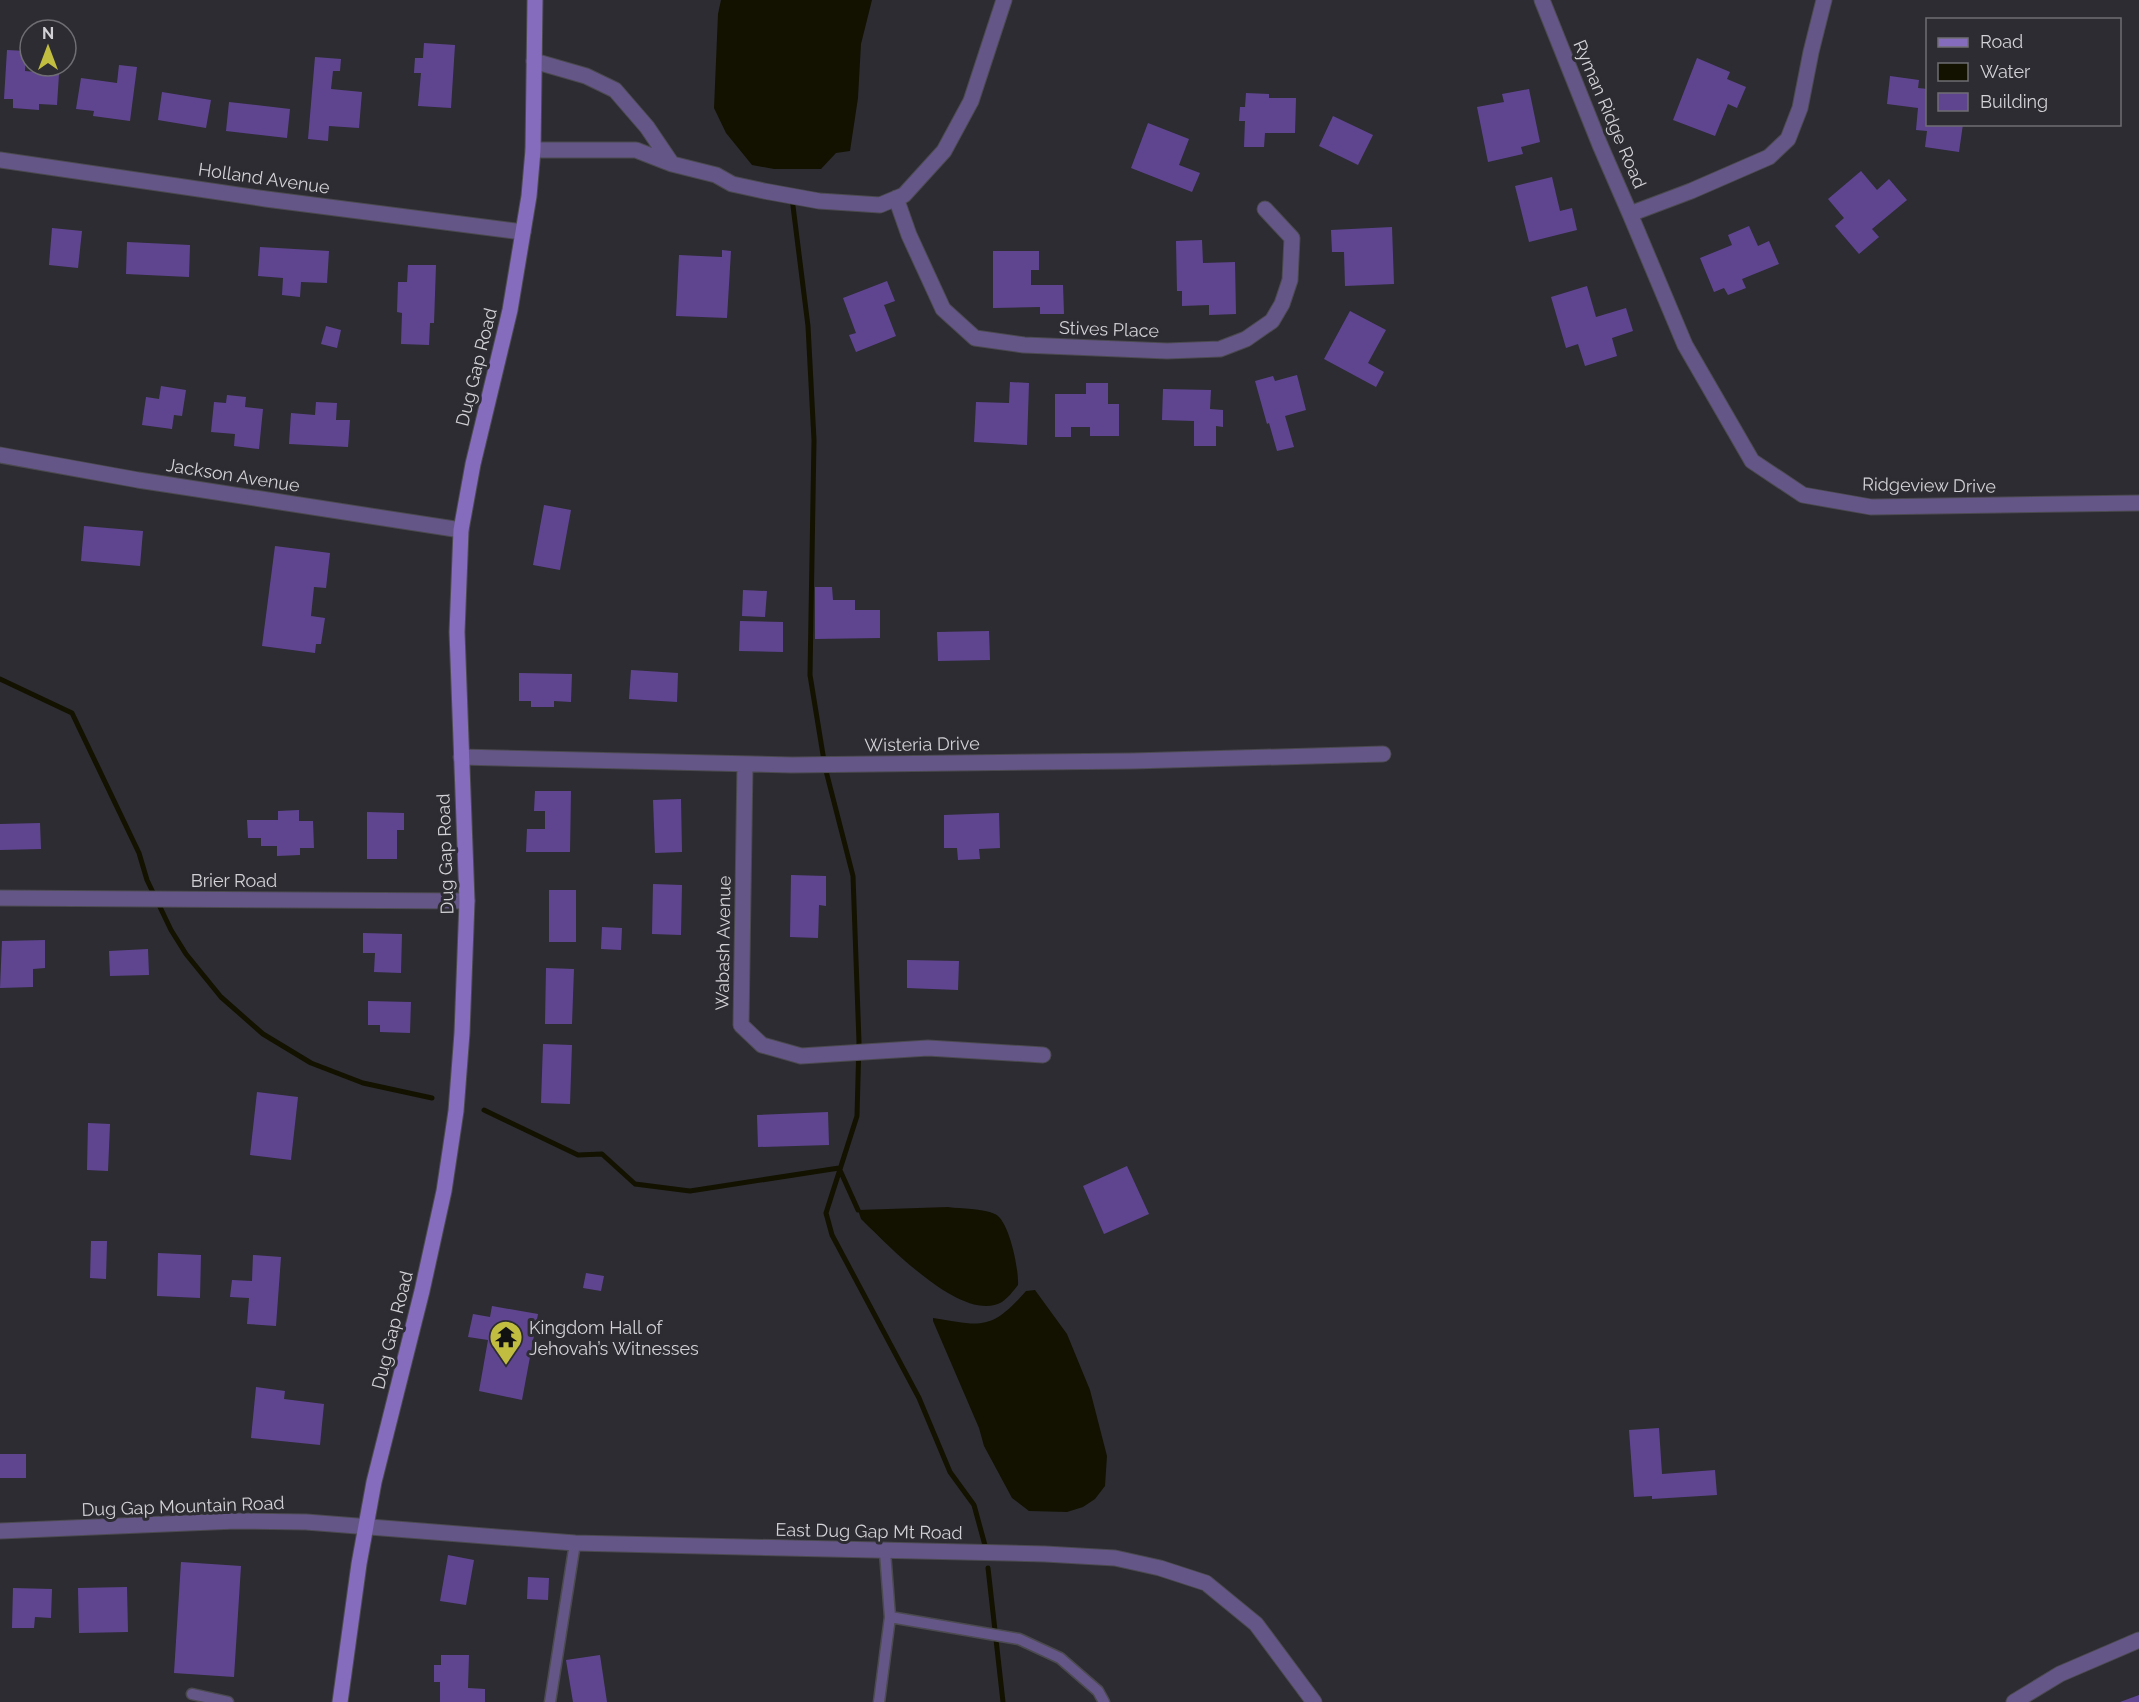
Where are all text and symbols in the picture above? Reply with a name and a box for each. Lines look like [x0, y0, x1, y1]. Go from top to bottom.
north arrow [18, 18, 78, 78]
legend [1926, 18, 2121, 126]
text: N [42, 24, 54, 43]
text: Road [1980, 31, 2023, 52]
street label: Ryman Ridge Road [1569, 37, 1651, 191]
text: Water [1980, 61, 2031, 82]
text: Building [1980, 91, 2048, 112]
street label: Holland Avenue [197, 158, 331, 198]
street label: Dug Gap Road [451, 306, 501, 428]
street label: Stives Place [1059, 317, 1160, 341]
street label: Jackson Avenue [165, 454, 302, 496]
street label: Ridgeview Drive [1862, 473, 1996, 497]
street label: Wisteria Drive [864, 732, 980, 756]
street label: Dug Gap Road [432, 793, 458, 915]
street label: Brier Road [191, 870, 277, 891]
street label: Wabash Avenue [711, 875, 735, 1011]
street label: Dug Gap Road [367, 1269, 417, 1391]
place label: Kingdom Hall of Jehovah’s Witnesses [529, 1317, 699, 1359]
temple icon: Kingdom Hall of Jehovah’s Witnesses [488, 1319, 524, 1366]
street label: Dug Gap Mountain Road [81, 1492, 285, 1520]
street label: East Dug Gap Mt Road [775, 1519, 963, 1543]

